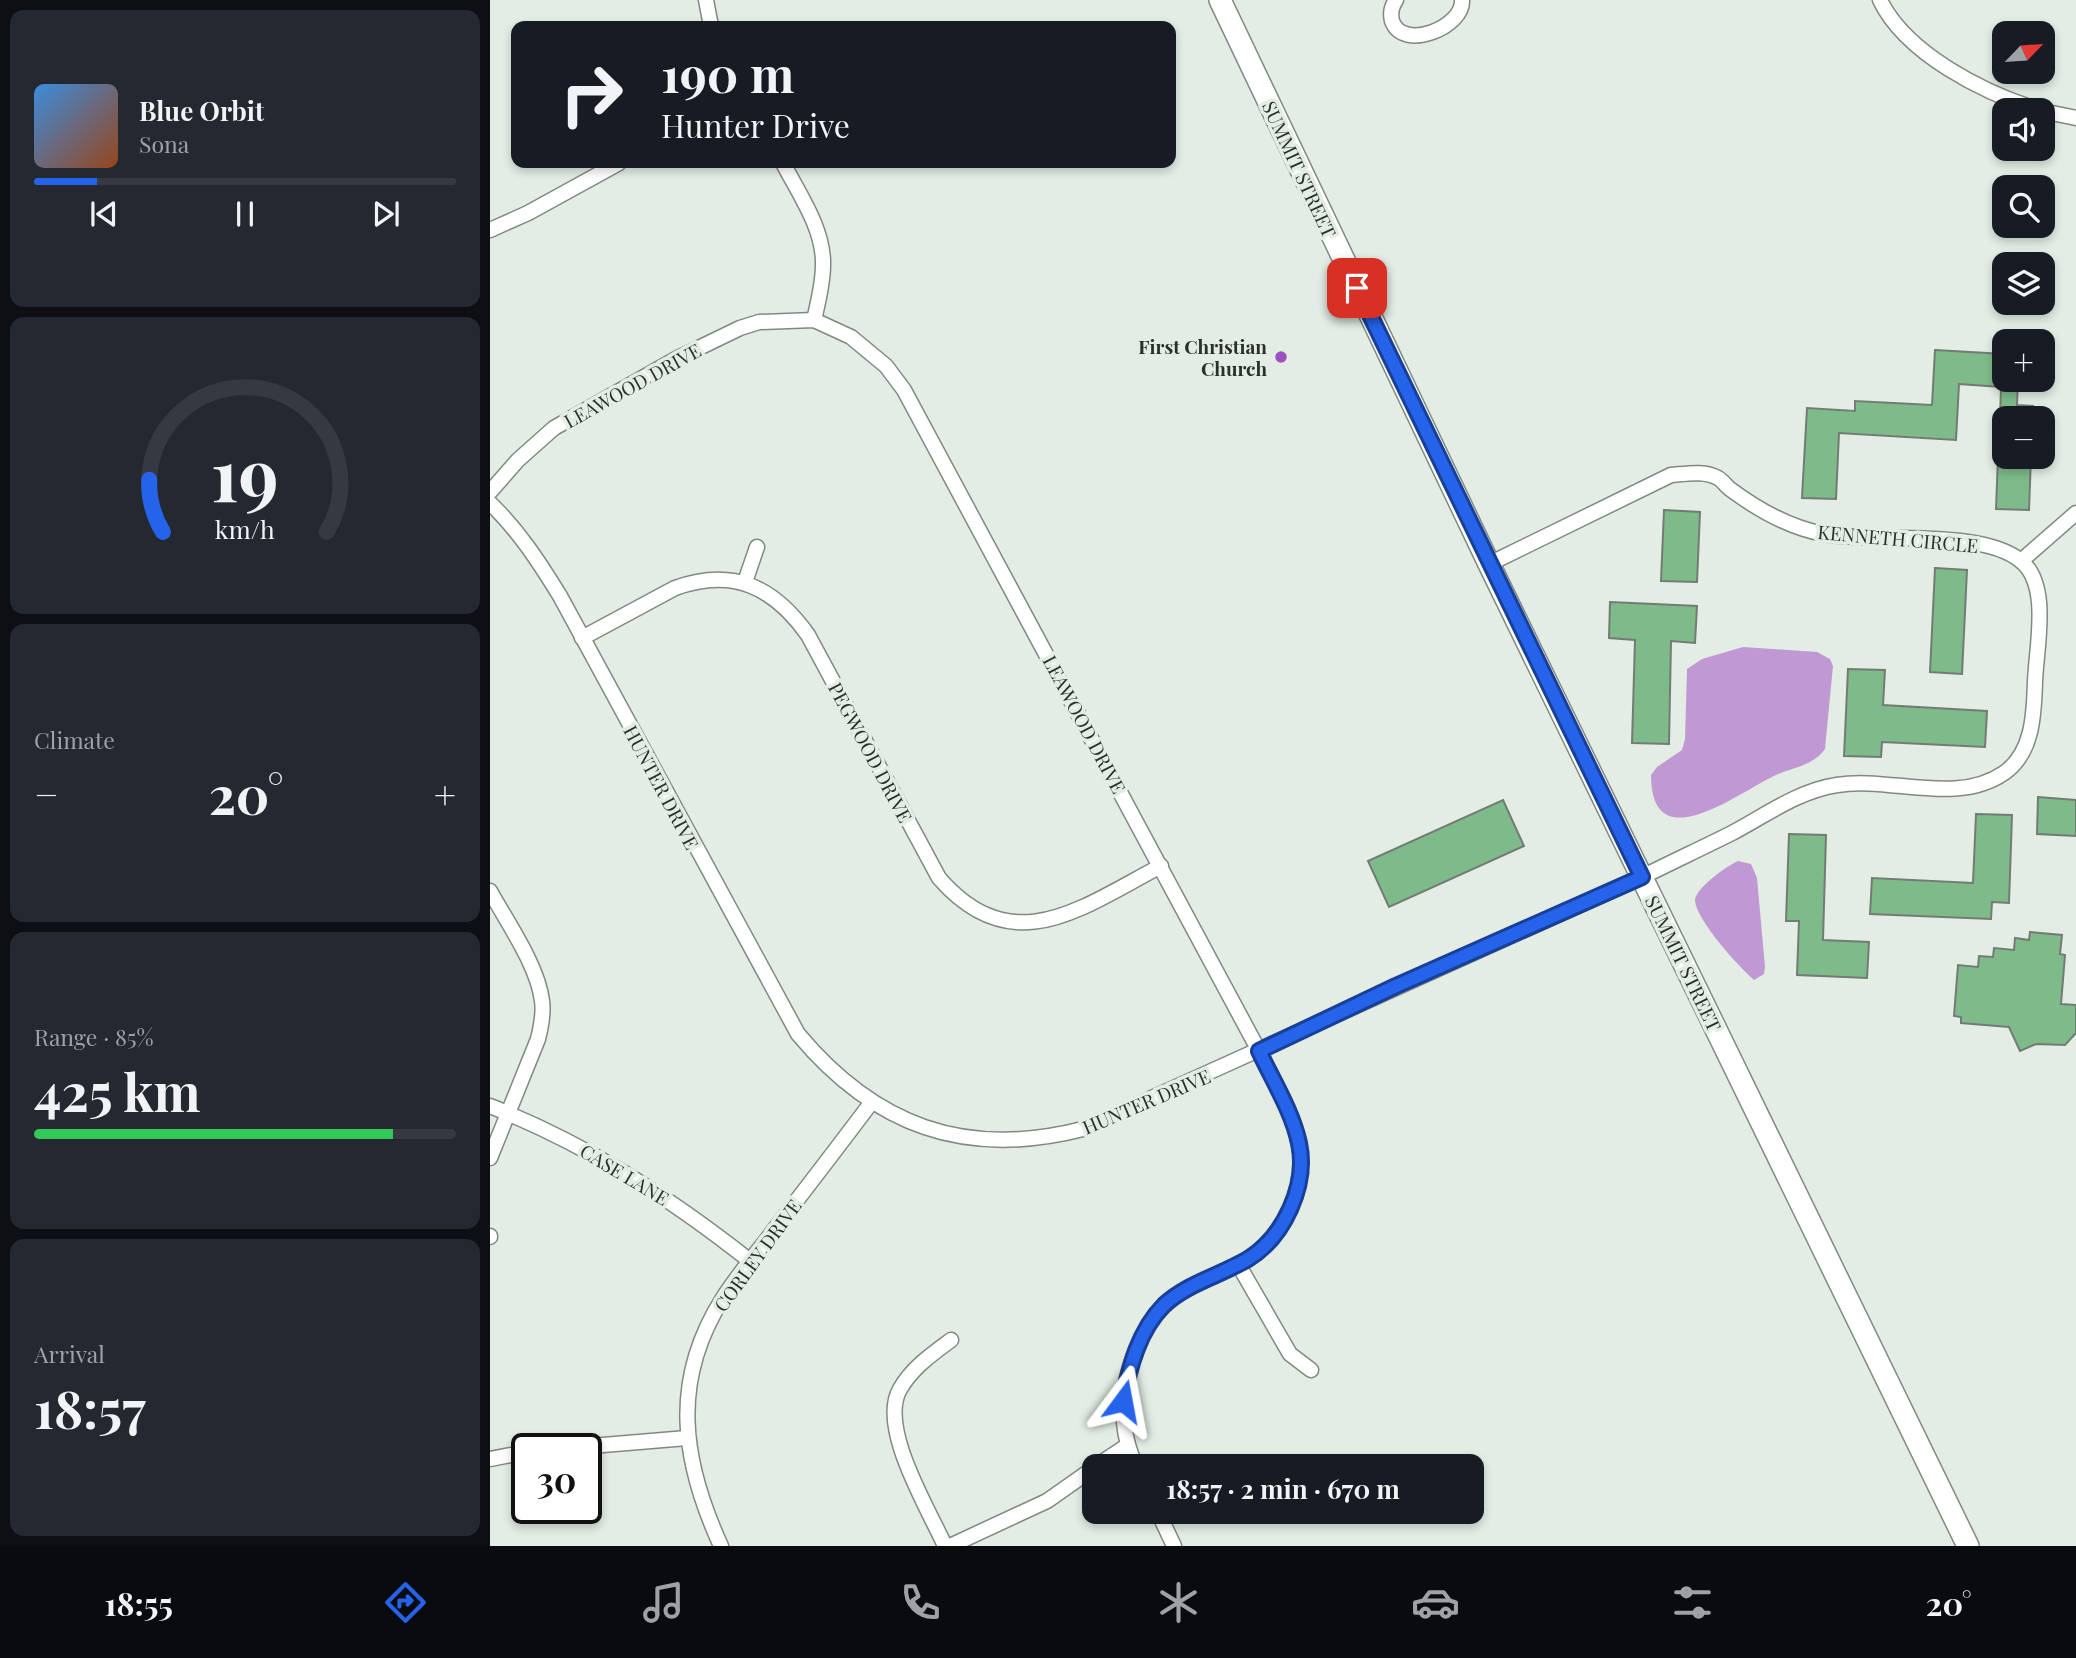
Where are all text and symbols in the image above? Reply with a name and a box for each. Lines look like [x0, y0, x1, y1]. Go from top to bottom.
north arrow [1992, 21, 2054, 84]
map controls [1992, 21, 2055, 469]
text: 190 m [661, 40, 794, 105]
icon: right [546, 49, 637, 140]
text: Blue Orbit [139, 93, 264, 128]
street label: SUMMIT STREET [1257, 96, 1343, 242]
button: sound [1992, 98, 2055, 161]
text: Hunter Drive [661, 103, 850, 146]
text: Sona [139, 128, 189, 159]
button: search [1992, 175, 2055, 238]
icon: previous [85, 195, 123, 233]
icon: pause [226, 195, 264, 233]
icon: next [367, 195, 405, 233]
button: layers [1992, 252, 2055, 315]
pin [1327, 258, 1387, 318]
icon: arrive [1338, 269, 1376, 307]
button: + [1992, 329, 2055, 392]
place label: First Christian Church [1138, 333, 1267, 381]
street label: LEAWOOD DRIVE [559, 337, 705, 433]
marker: First Christian Church [1273, 349, 1289, 365]
button: − [1992, 406, 2055, 469]
text: 19 [211, 423, 279, 520]
text: km/h [215, 512, 275, 545]
street label: KENNETH CIRCLE [1817, 518, 1979, 558]
street label: LEAWOOD DRIVE [1038, 650, 1132, 798]
street label: PEGWOOD DRIVE [823, 677, 919, 827]
street label: HUNTER DRIVE [618, 720, 706, 854]
text: Climate [34, 724, 115, 755]
text: 20° [209, 759, 284, 828]
text: − [34, 768, 59, 819]
text: + [434, 768, 456, 819]
street label: SUMMIT STREET [1640, 891, 1728, 1035]
text: Range · 85% [34, 1021, 154, 1052]
text: 425 km [34, 1056, 201, 1125]
street label: HUNTER DRIVE [1078, 1062, 1214, 1140]
street label: CASE LANE [576, 1137, 674, 1211]
street label: CORLEY DRIVE [707, 1193, 807, 1317]
text: Arrival [34, 1338, 105, 1369]
position arrow [1086, 1364, 1160, 1438]
text: 18:57 [34, 1373, 146, 1442]
speed limit sign: 30 [511, 1433, 602, 1524]
text: 18:57 · 2 min · 670 m [1166, 1471, 1400, 1506]
icon: directions [381, 1578, 430, 1627]
icon: music [639, 1578, 688, 1627]
icon: phone [896, 1578, 945, 1627]
icon: climate [1154, 1578, 1203, 1627]
icon: car [1411, 1578, 1460, 1627]
icon: filters [1668, 1578, 1717, 1627]
text: 18:55 [104, 1581, 173, 1624]
text: 20° [1926, 1581, 1972, 1624]

